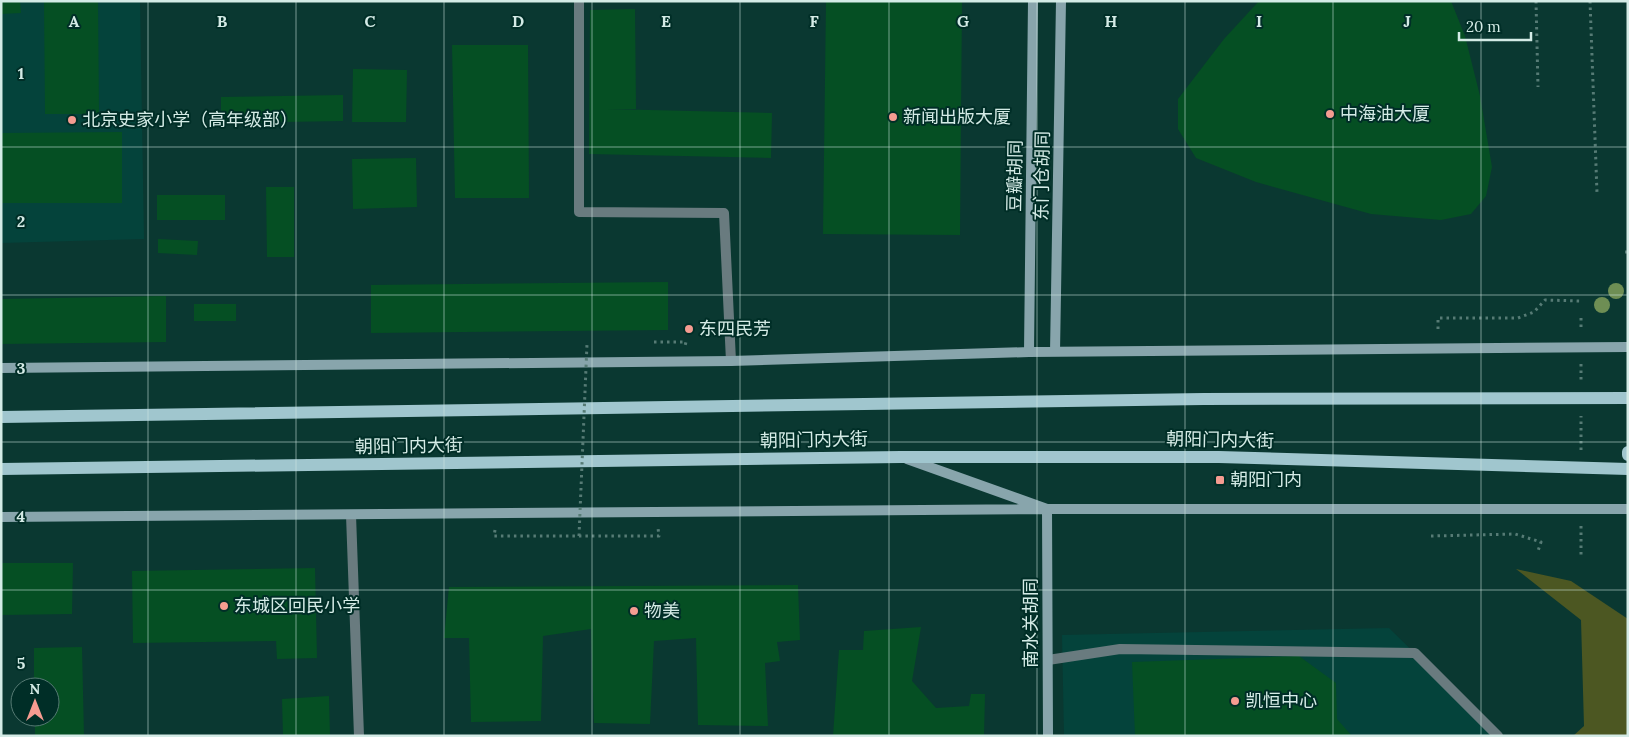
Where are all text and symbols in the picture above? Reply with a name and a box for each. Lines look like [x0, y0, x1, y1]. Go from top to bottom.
scale bar [1459, 10, 1532, 42]
text: A [69, 11, 80, 31]
text: B [217, 11, 228, 31]
text: C [364, 11, 376, 31]
text: D [512, 11, 524, 31]
text: E [661, 11, 671, 31]
text: F [809, 11, 819, 31]
text: G [957, 11, 969, 31]
text: H [1105, 11, 1118, 31]
text: I [1256, 11, 1262, 31]
text: J [1403, 11, 1411, 31]
text: 20 m [1466, 17, 1501, 36]
text: 1 [18, 63, 24, 83]
place label: 中海油大厦 [1340, 102, 1430, 125]
place label: 新闻出版大厦 [903, 105, 1011, 128]
place label: 北京史家小学（高年级部） [82, 108, 298, 131]
marker: 中海油大厦 [1324, 108, 1336, 120]
marker: 新闻出版大厦 [887, 111, 899, 123]
marker: 北京史家小学（高年级部） [66, 114, 78, 126]
street label: 东门仓胡同 [1029, 131, 1054, 221]
street label: 豆瓣胡同 [1002, 140, 1027, 212]
text: 2 [17, 211, 25, 231]
place label: 东四民芳 [699, 317, 771, 340]
marker: 东四民芳 [683, 323, 695, 335]
text: 3 [17, 358, 26, 378]
street label: 朝阳门内大街 [760, 427, 868, 452]
street label: 朝阳门内大街 [1166, 427, 1274, 452]
street label: 朝阳门内大街 [355, 433, 463, 458]
place label: 朝阳门内 [1230, 468, 1302, 491]
marker: 朝阳门内 [1214, 474, 1226, 486]
text: 4 [17, 506, 26, 526]
street label: 南水关胡同 [1019, 578, 1042, 668]
place label: 东城区回民小学 [234, 594, 360, 617]
place label: 物美 [644, 599, 680, 622]
marker: 东城区回民小学 [218, 600, 230, 612]
marker: 物美 [628, 605, 640, 617]
text: 5 [17, 653, 26, 673]
north arrow [10, 677, 60, 727]
text: N [30, 680, 41, 698]
place label: 凯恒中心 [1245, 689, 1317, 712]
marker: 凯恒中心 [1229, 695, 1241, 707]

